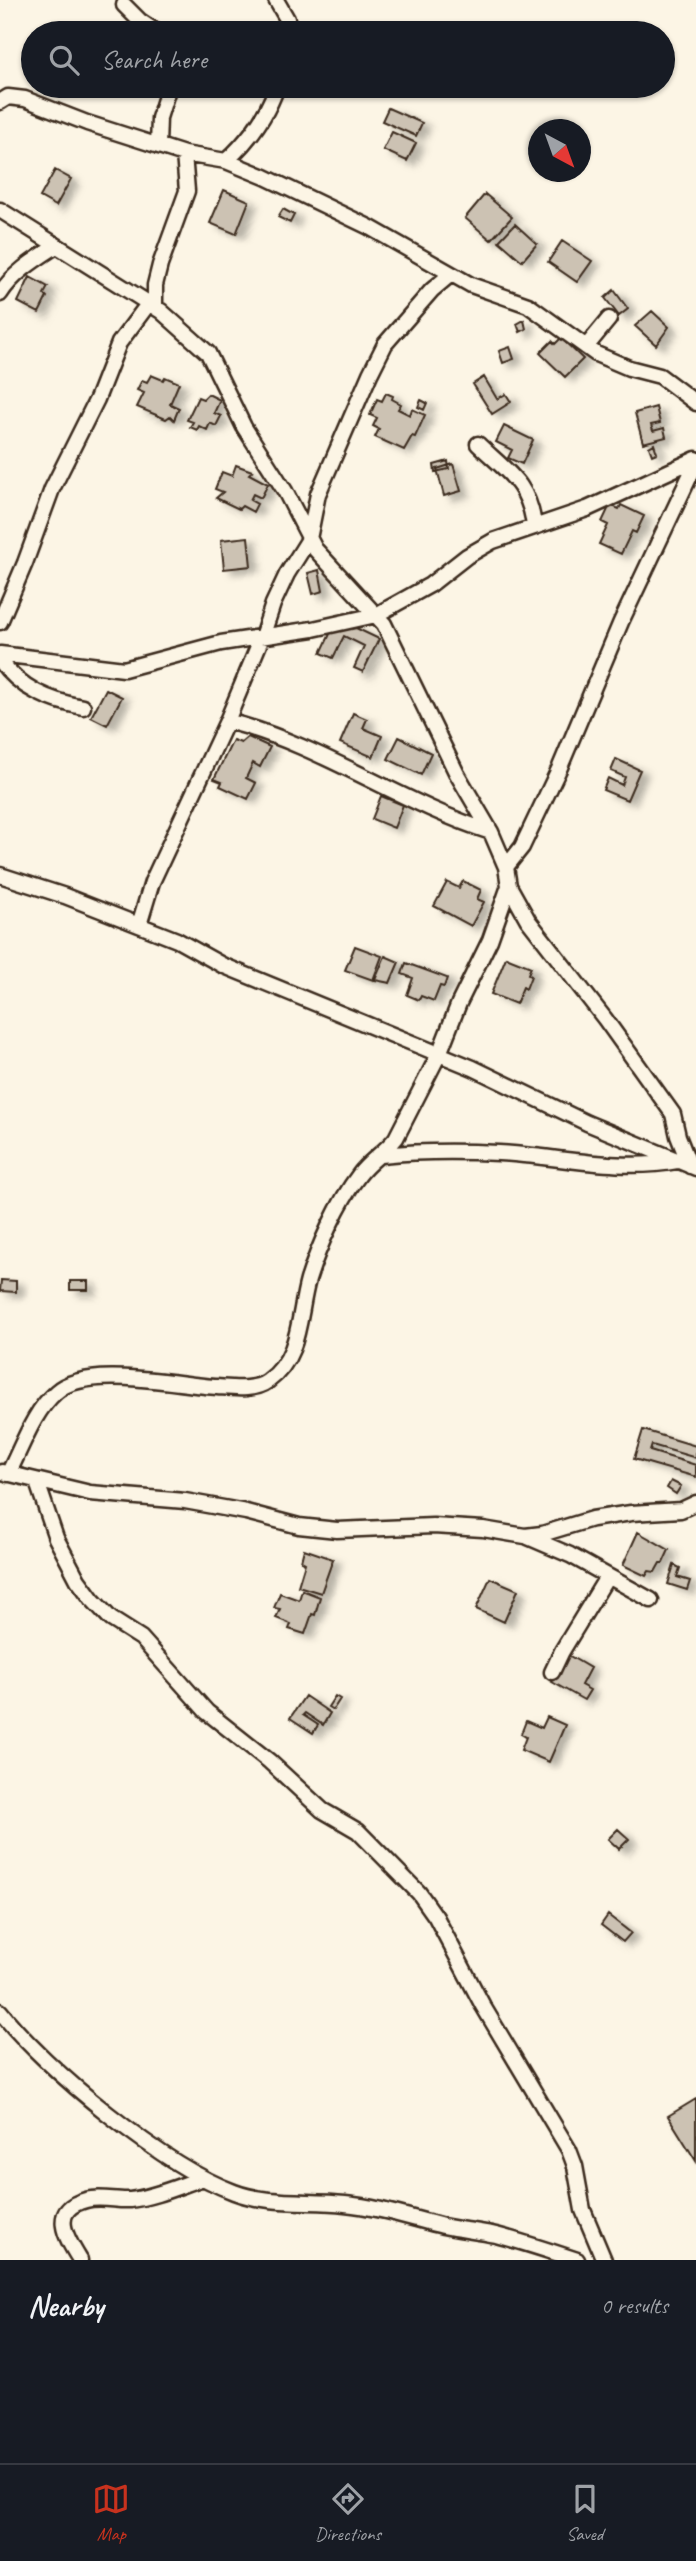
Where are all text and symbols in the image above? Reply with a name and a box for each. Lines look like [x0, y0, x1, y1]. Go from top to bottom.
search box [21, 21, 675, 98]
icon: search [45, 41, 83, 79]
text: Search here [101, 43, 207, 76]
north arrow [528, 119, 591, 182]
text: Nearby [28, 2287, 104, 2325]
text: 0 results [601, 2291, 668, 2320]
tab: Map [92, 2480, 130, 2546]
tab: Directions [315, 2480, 381, 2546]
tab: Saved [566, 2480, 604, 2546]

